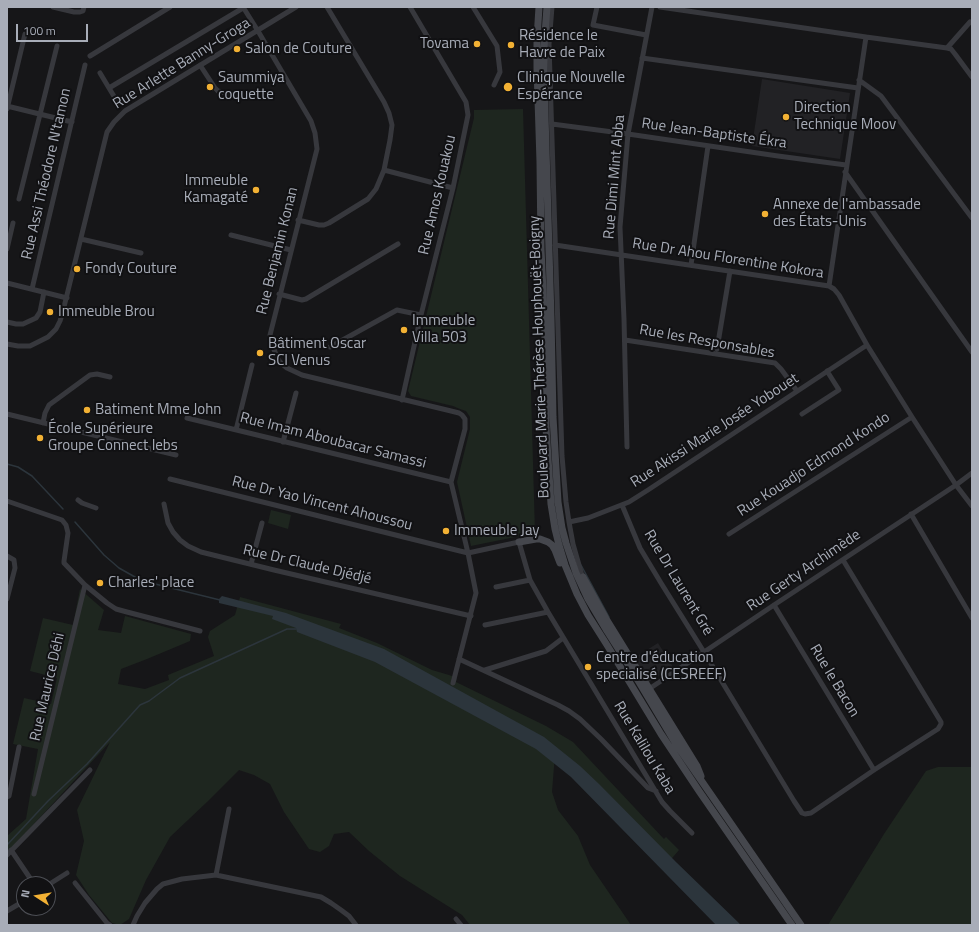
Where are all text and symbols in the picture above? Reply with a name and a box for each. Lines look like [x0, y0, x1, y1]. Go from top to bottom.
street label: Rue Arlette Banny-Groga [110, 14, 254, 114]
scale bar [18, 16, 90, 42]
text: 100 m [23, 21, 56, 40]
place label: Résidence le Havre de Paix [519, 27, 605, 62]
place label: Tovama [420, 35, 469, 53]
marker: Tovama [472, 39, 482, 49]
place label: Salon de Couture [245, 40, 352, 58]
marker: Résidence le Havre de Paix [506, 40, 516, 50]
marker: Salon de Couture [232, 44, 242, 54]
place label: Saummiya coquette [218, 69, 285, 104]
place label: Clinique Nouvelle Espérance [517, 69, 625, 104]
marker: Clinique Nouvelle Espérance [502, 81, 514, 93]
marker: Saummiya coquette [205, 82, 215, 92]
street label: Rue Assi Théodore N'tamon [19, 87, 75, 261]
place label: Direction Technique Moov [794, 99, 896, 134]
marker: Direction Technique Moov [781, 112, 791, 122]
street label: Rue Dimi Mint Abba [601, 114, 629, 240]
street label: Rue Jean-Baptiste Ékra [640, 115, 788, 153]
street label: Rue Amos Kouakou [415, 133, 461, 257]
place label: Immeuble Kamagaté [184, 172, 248, 207]
marker: Immeuble Kamagaté [251, 185, 261, 195]
street label: Rue Benjamin Konan [253, 185, 303, 317]
place label: Annexe de l'ambassade des États-Unis [773, 196, 921, 231]
marker: Annexe de l'ambassade des États-Unis [760, 209, 770, 219]
street label: Boulevard Marie-Thérèse Houphouët-Boigny [526, 215, 554, 499]
street label: Rue Dr Ahou Florentine Kokora [631, 235, 825, 283]
place label: Fondy Couture [85, 260, 177, 278]
marker: Fondy Couture [72, 264, 82, 274]
place label: Immeuble Brou [58, 303, 155, 321]
marker: Immeuble Brou [45, 307, 55, 317]
place label: Immeuble Villa 503 [412, 312, 475, 347]
street label: Rue les Responsables [638, 321, 776, 363]
marker: Immeuble Villa 503 [399, 325, 409, 335]
place label: Bâtiment Oscar SCI Venus [268, 335, 366, 370]
marker: Bâtiment Oscar SCI Venus [255, 348, 265, 358]
street label: Rue Akissi Marie Josée Yobouet [628, 370, 802, 492]
place label: Batiment Mme John [95, 401, 221, 419]
marker: Batiment Mme John [82, 405, 92, 415]
street label: Rue Imam Aboubacar Samassi [238, 409, 428, 473]
street label: Rue Kouadjo Edmond Kondo [734, 409, 894, 521]
place label: École Supérieure Groupe Connect Iebs [48, 420, 178, 455]
marker: École Supérieure Groupe Connect Iebs [35, 433, 45, 443]
street label: Rue Dr Yao Vincent Ahoussou [230, 473, 414, 535]
place label: Immeuble Jay [454, 522, 540, 540]
marker: Immeuble Jay [441, 526, 451, 536]
street label: Rue Gerty Archimède [744, 526, 864, 616]
street label: Rue Dr Laurent Gré [639, 527, 717, 639]
street label: Rue Dr Claude Djédjé [241, 541, 373, 589]
place label: Charles' place [108, 574, 194, 592]
marker: Charles' place [95, 578, 105, 588]
street label: Rue Maurice Déhi [27, 631, 69, 743]
street label: Rue le Bacon [805, 641, 863, 721]
place label: Centre d'éducation specialisé (CESREEF) [596, 649, 726, 684]
marker: Centre d'éducation specialisé (CESREEF) [583, 662, 593, 672]
street label: Rue Kalilou Kaba [609, 698, 679, 798]
north arrow [16, 876, 56, 916]
text: N [17, 888, 34, 899]

